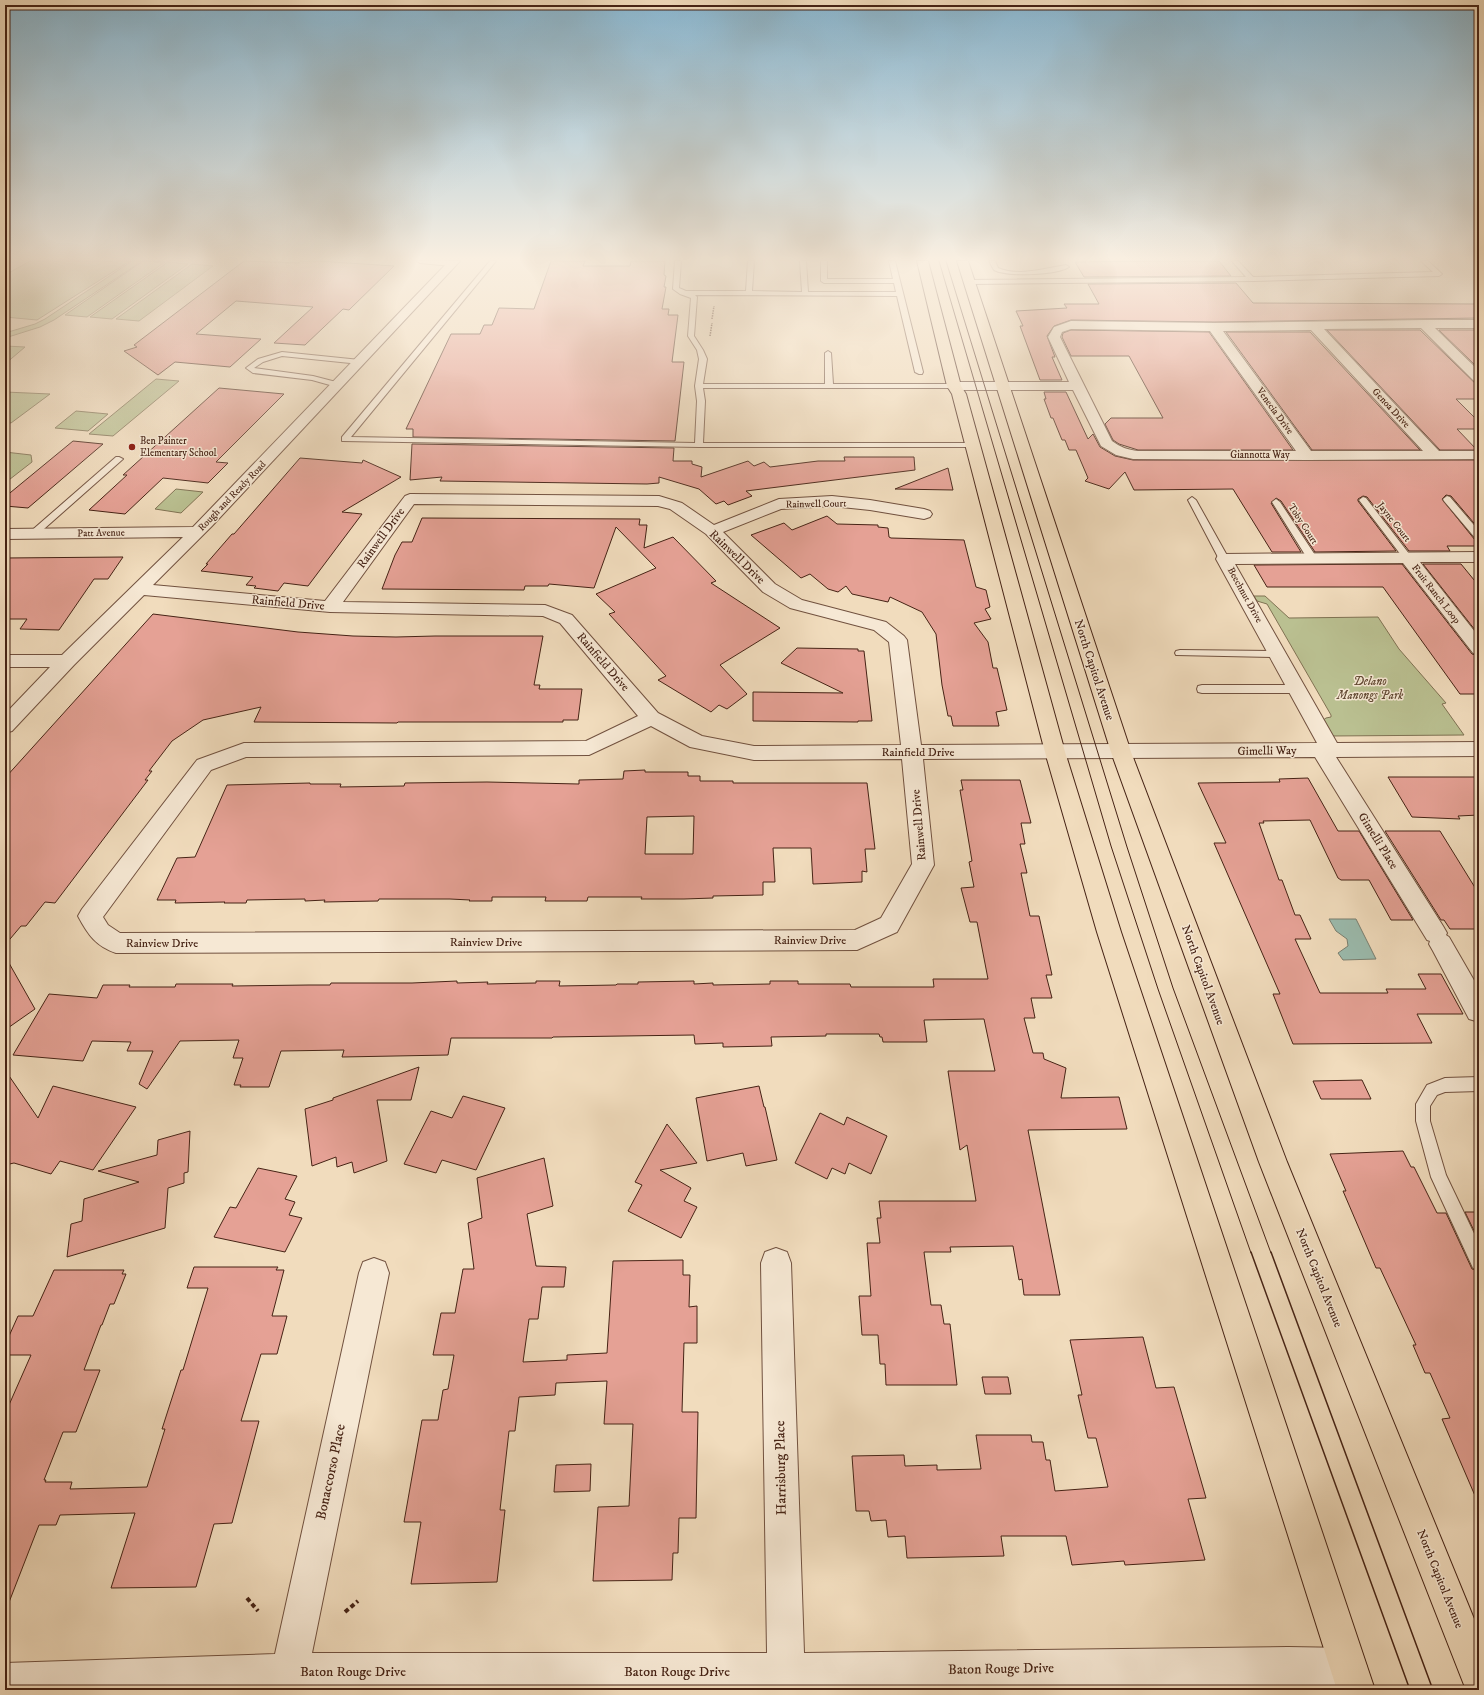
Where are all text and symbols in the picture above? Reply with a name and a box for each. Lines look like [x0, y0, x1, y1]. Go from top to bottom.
street label: Venecia Drive [1253, 384, 1296, 437]
street label: Genoa Drive [1370, 386, 1412, 430]
place label: Ben Painter Elementary School [140, 435, 217, 459]
marker: Ben Painter Elementary School [127, 442, 137, 452]
street label: Giannotta Way [1230, 449, 1290, 461]
street label: Rough and Ready Road [196, 459, 268, 533]
street label: Rainwell Court [786, 497, 846, 511]
street label: Jayne Court [1374, 499, 1413, 544]
street label: Toby Court [1285, 501, 1321, 547]
street label: Rainwell Drive [354, 505, 408, 571]
street label: Patt Avenue [77, 527, 125, 539]
street label: Rainwell Drive [706, 527, 768, 587]
street label: Fruit Ranch Loop [1409, 562, 1463, 626]
street label: Beechnut Drive [1225, 565, 1265, 625]
street label: Rainfield Drive [251, 592, 325, 614]
street label: North Capitol Avenue [1071, 618, 1117, 722]
street label: Rainfield Drive [573, 630, 633, 695]
park label: Delano Manongs Park [1336, 674, 1403, 703]
street label: Gimelli Way [1237, 743, 1297, 759]
street label: Rainfield Drive [881, 745, 955, 760]
street label: Rainwell Drive [908, 789, 930, 861]
street label: Gimelli Place [1355, 810, 1401, 872]
street label: North Capitol Avenue [1178, 923, 1228, 1027]
street label: Rainview Drive [774, 933, 846, 948]
street label: Rainview Drive [450, 935, 522, 950]
street label: Rainview Drive [126, 936, 198, 951]
street label: North Capitol Avenue [1292, 1226, 1346, 1330]
street label: Harrisburg Place [771, 1420, 791, 1516]
street label: Bonaccorso Place [312, 1422, 350, 1522]
street label: North Capitol Avenue [1413, 1527, 1467, 1631]
street label: Baton Rouge Drive [948, 1659, 1054, 1679]
street label: Baton Rouge Drive [300, 1663, 406, 1681]
street label: Baton Rouge Drive [624, 1663, 730, 1681]

